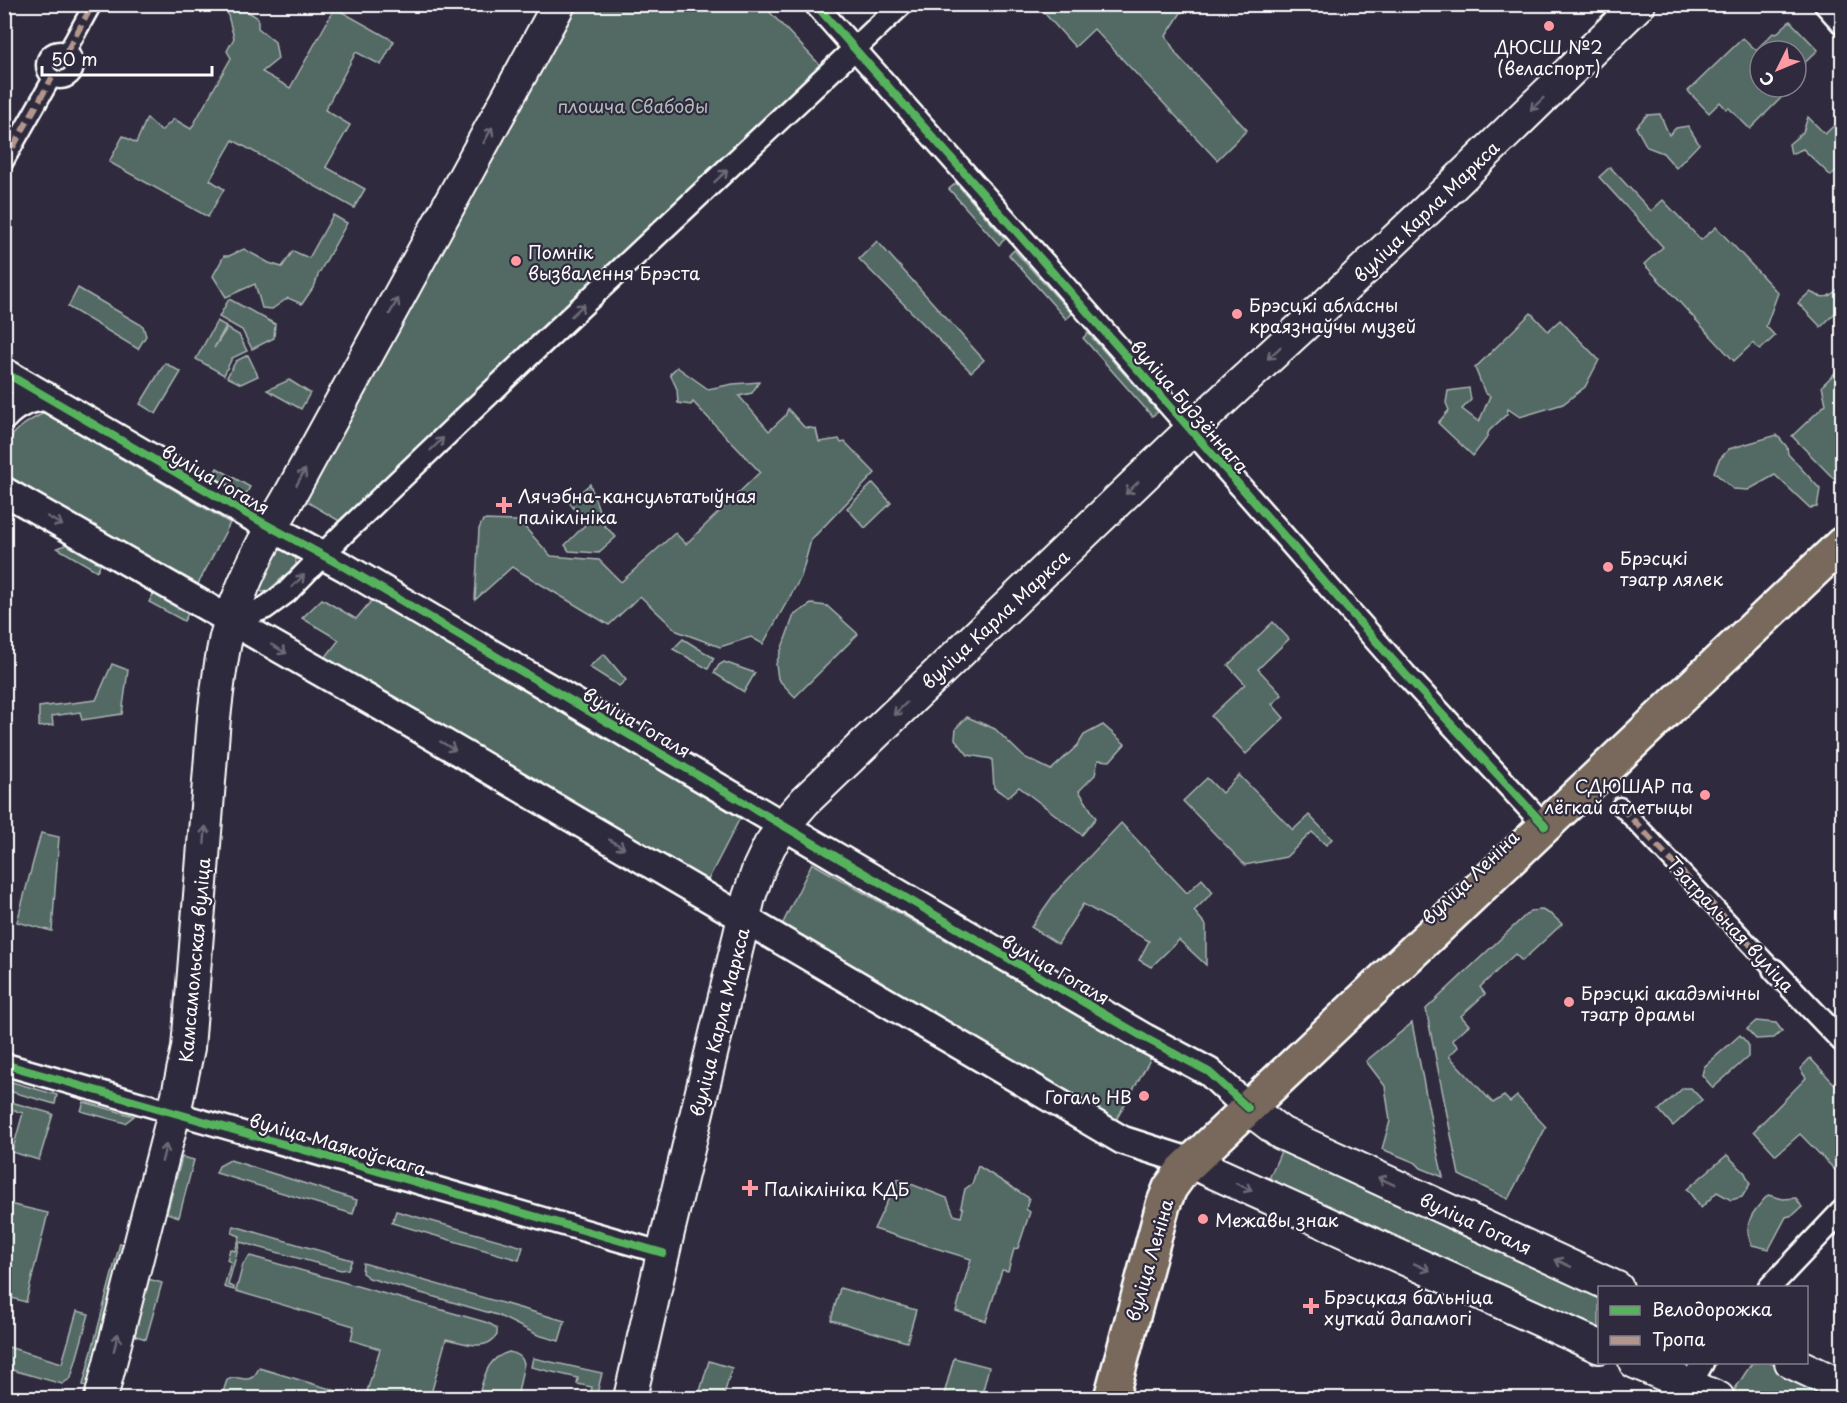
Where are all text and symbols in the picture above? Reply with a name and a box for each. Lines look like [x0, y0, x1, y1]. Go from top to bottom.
marker: ДЮСШ №2 (веласпорт) [1542, 19, 1556, 33]
place label: ДЮСШ №2 (веласпорт) [1494, 33, 1603, 81]
scale bar [42, 39, 212, 77]
north arrow [1748, 39, 1808, 99]
text: 50 m [51, 45, 98, 72]
text: С [1753, 67, 1779, 93]
park label: плошча Свабоды [558, 92, 708, 119]
one-way arrow [1530, 96, 1545, 111]
one-way arrow [483, 126, 494, 144]
street label: вуліца Карла Маркса [1347, 133, 1506, 288]
one-way arrow [713, 169, 728, 184]
place label: Помнік вызвалення Брэста [528, 238, 700, 286]
marker: Помнік вызвалення Брэста [509, 254, 523, 268]
place label: Брэсцкі абласны краязнаўчы музей [1249, 291, 1416, 339]
one-way arrow [389, 297, 400, 315]
one-way arrow [570, 303, 585, 317]
marker: Брэсцкі абласны краязнаўчы музей [1230, 307, 1244, 321]
street label: вуліца Будзённага [1125, 334, 1256, 479]
one-way arrow [1266, 346, 1281, 360]
street label: вуліца Гогаля [157, 437, 275, 521]
one-way arrow [429, 437, 444, 451]
one-way arrow [296, 468, 307, 486]
one-way arrow [1125, 480, 1140, 495]
place label: Лячэбна-кансультатыўная паліклініка [518, 482, 757, 530]
marker: Лячэбна-кансультатыўная паліклініка [495, 496, 513, 514]
one-way arrow [46, 515, 63, 527]
street label: вуліца Карла Маркса [915, 543, 1076, 695]
place label: Брэсцкі тэатр лялек [1620, 544, 1723, 592]
marker: Брэсцкі тэатр лялек [1601, 560, 1615, 574]
one-way arrow [291, 573, 305, 588]
one-way arrow [270, 643, 287, 655]
street label: вуліца Гогаля [578, 680, 696, 764]
one-way arrow [892, 702, 907, 716]
one-way arrow [439, 740, 456, 752]
place label: СДЮШАР па лёгкай атлетыцы [1544, 772, 1693, 820]
marker: СДЮШАР па лёгкай атлетыцы [1698, 788, 1712, 802]
street label: вуліца Леніна [1415, 823, 1525, 931]
one-way arrow [200, 826, 211, 846]
one-way arrow [608, 839, 625, 851]
street label: Тэатральная вуліца [1661, 850, 1801, 998]
street label: Камсамольская вуліца [172, 856, 216, 1064]
street label: вуліца Карла Маркса [682, 924, 756, 1119]
street label: вуліца Гогаля [997, 927, 1115, 1011]
place label: Брэсцкі акадэмічны тэатр драмы [1581, 979, 1760, 1027]
marker: Брэсцкі акадэмічны тэатр драмы [1562, 995, 1576, 1009]
place label: Гогаль НВ [1045, 1083, 1132, 1110]
marker: Гогаль НВ [1137, 1089, 1151, 1103]
street label: вуліца Маякоўскага [246, 1106, 430, 1182]
one-way arrow [159, 1144, 171, 1163]
place label: Паліклініка КДБ [764, 1175, 910, 1202]
one-way arrow [1378, 1175, 1396, 1187]
marker: Паліклініка КДБ [741, 1179, 759, 1197]
one-way arrow [1235, 1182, 1253, 1193]
street label: вуліца Гогаля [1416, 1185, 1536, 1261]
street label: вуліца Леніна [1119, 1195, 1180, 1324]
place label: Межавы знак [1215, 1206, 1339, 1233]
marker: Межавы знак [1196, 1212, 1210, 1226]
one-way arrow [1555, 1257, 1573, 1268]
one-way arrow [1412, 1262, 1430, 1273]
place label: Брэсцкая бальніца хуткай дапамогі [1324, 1283, 1493, 1331]
legend [1598, 1286, 1808, 1364]
text: Велодорожка [1652, 1295, 1773, 1322]
marker: Брэсцкая бальніца хуткай дапамогі [1302, 1297, 1320, 1315]
text: Тропа [1652, 1325, 1705, 1352]
one-way arrow [110, 1333, 122, 1352]

